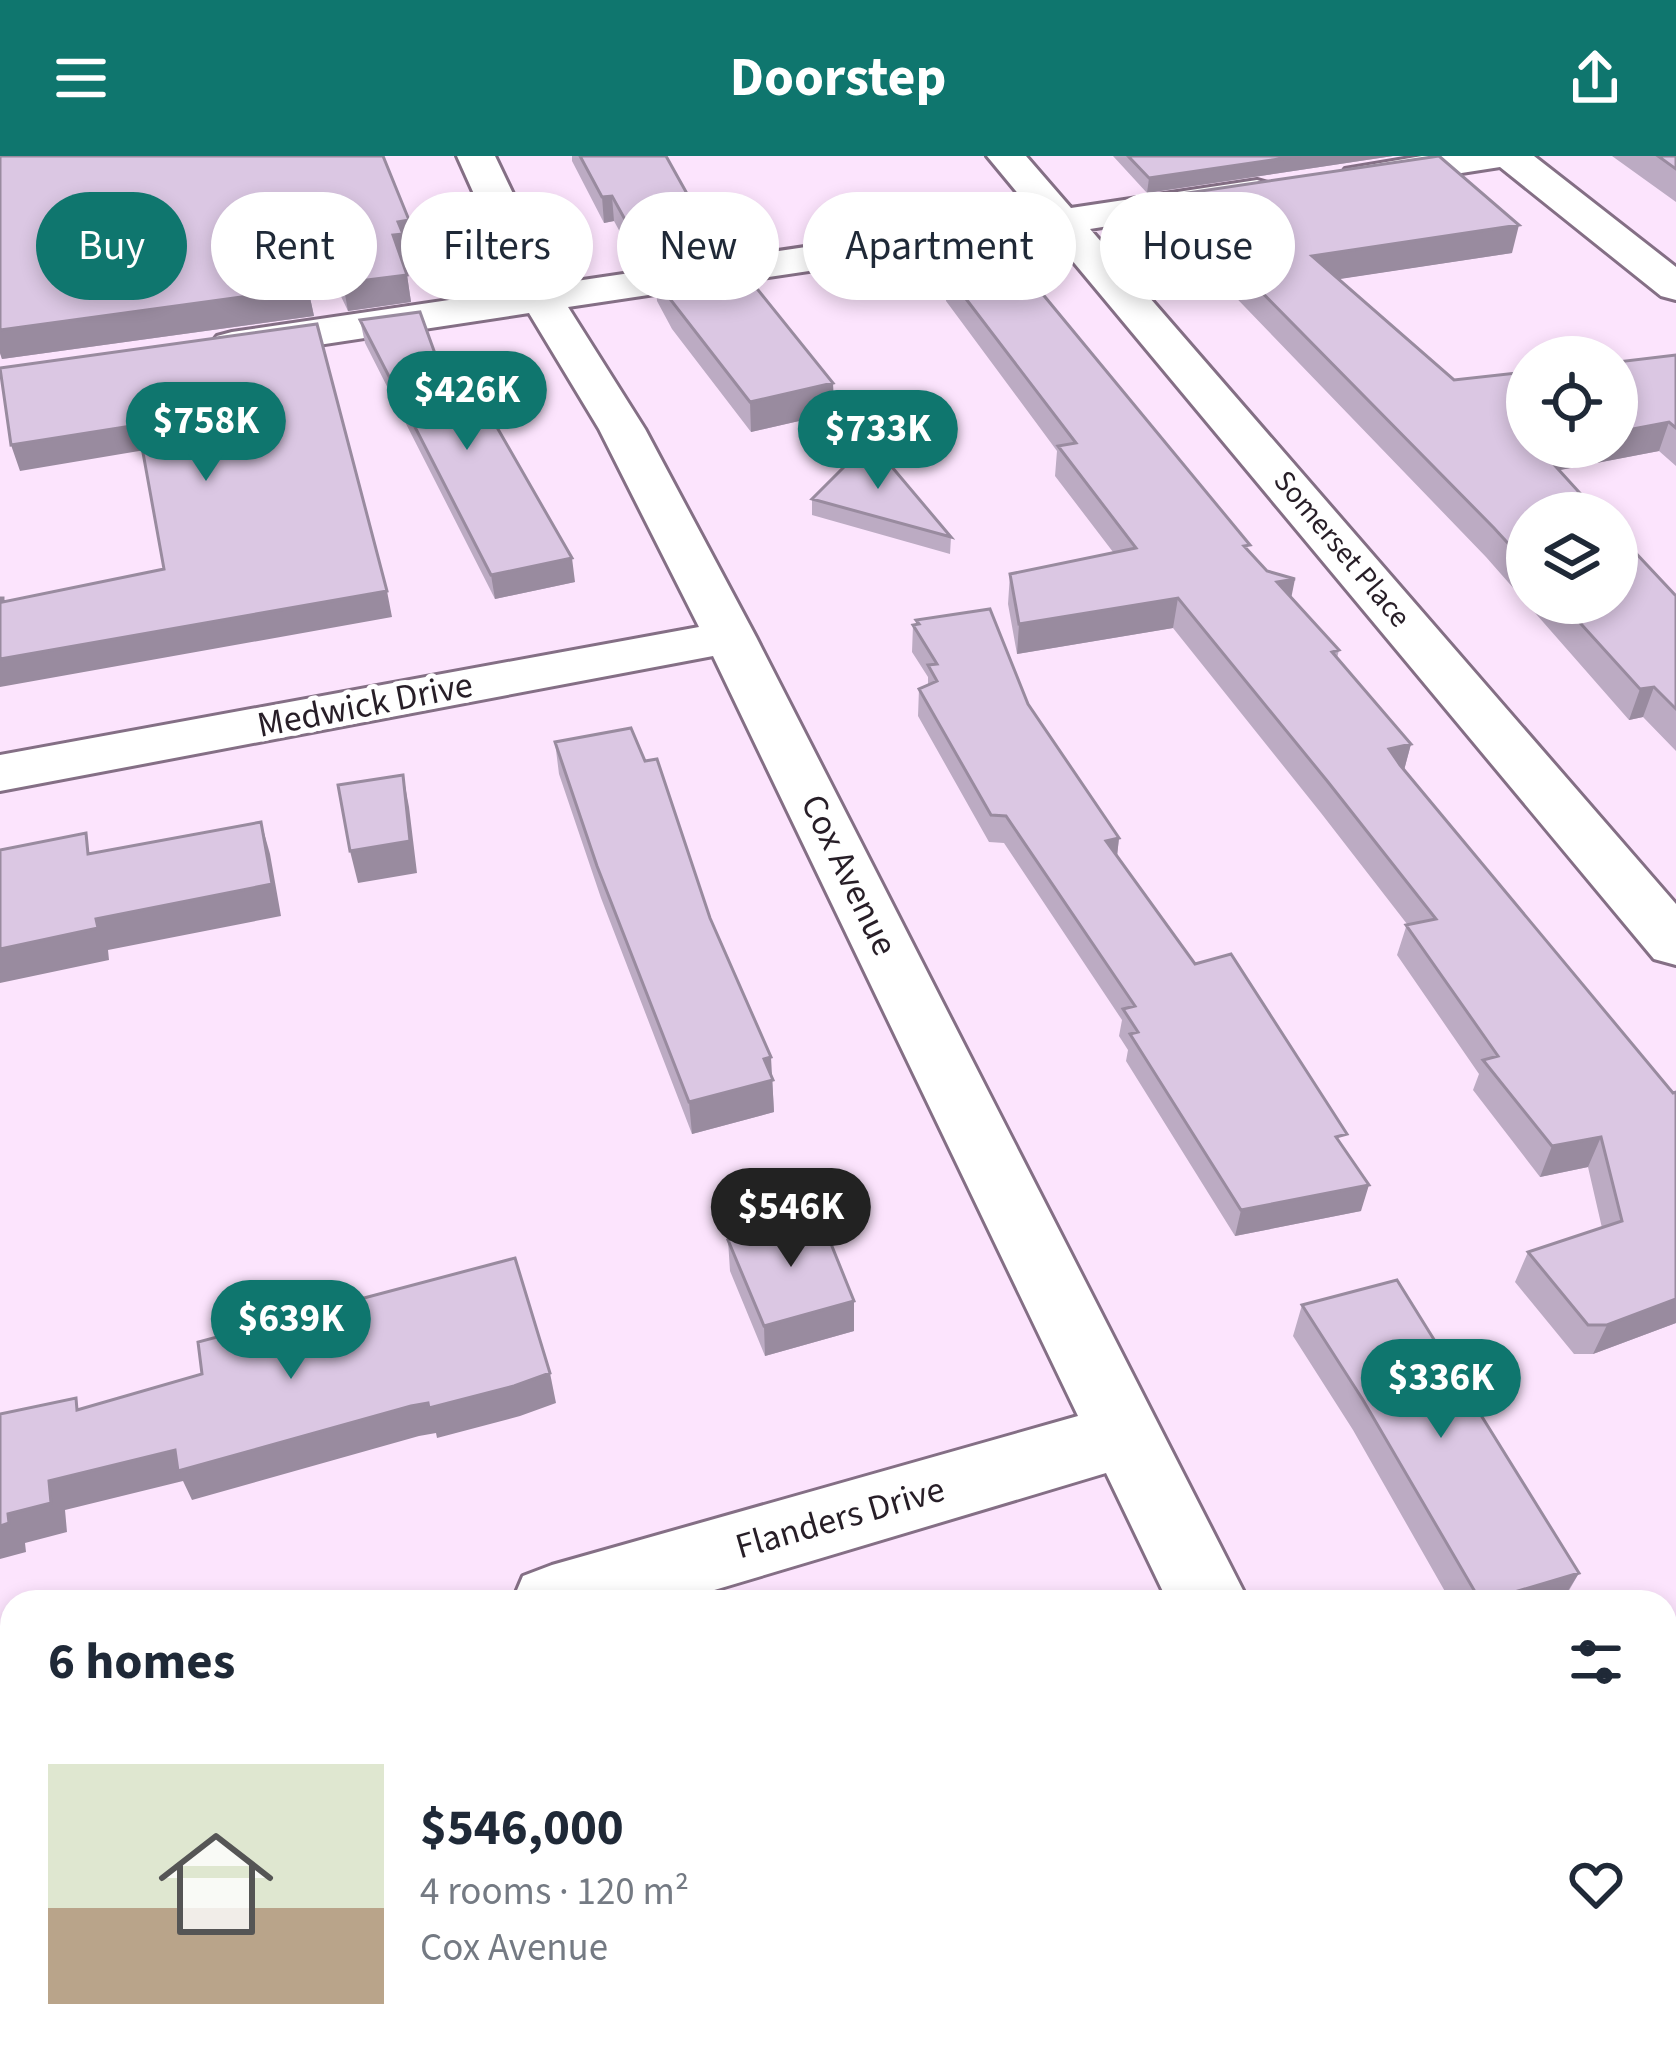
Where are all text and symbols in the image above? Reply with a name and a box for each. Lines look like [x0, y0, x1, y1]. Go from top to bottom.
text: Doorstep [730, 40, 946, 117]
icon: menu [48, 45, 114, 111]
icon: share [1562, 45, 1628, 111]
chip: Buy [36, 192, 187, 300]
chip: Rent [211, 192, 377, 300]
chip: Filters [401, 192, 593, 300]
chip: New [617, 192, 779, 300]
chip: Apartment [803, 192, 1076, 300]
chip: House [1100, 192, 1295, 300]
map controls [1506, 336, 1638, 624]
button: locate [1506, 336, 1638, 468]
pin: $426K [383, 351, 551, 453]
text: $426K [414, 362, 520, 418]
pin: $758K [122, 382, 290, 484]
pin: $733K [794, 390, 962, 492]
text: $758K [153, 393, 259, 449]
text: $733K [825, 401, 931, 457]
street label: Somerset Place [1263, 461, 1421, 637]
button: layers [1506, 492, 1638, 624]
street label: Medwick Drive [253, 659, 477, 751]
street label: Cox Avenue [788, 786, 910, 964]
pin: $546K [707, 1168, 875, 1270]
text: $546K [738, 1179, 844, 1235]
pin: $639K [207, 1280, 375, 1382]
text: $639K [238, 1291, 344, 1347]
pin: $336K [1357, 1339, 1525, 1441]
text: $336K [1388, 1350, 1494, 1406]
street label: Flanders Drive [729, 1464, 951, 1572]
text: 6 homes [48, 1626, 235, 1698]
icon: filters [1563, 1629, 1629, 1695]
text: $546,000 [420, 1792, 624, 1864]
icon: home [144, 1812, 288, 1956]
icon: heart [1563, 1851, 1629, 1917]
text: 4 rooms · 120 m² [420, 1864, 689, 1920]
text: Cox Avenue [420, 1920, 608, 1976]

